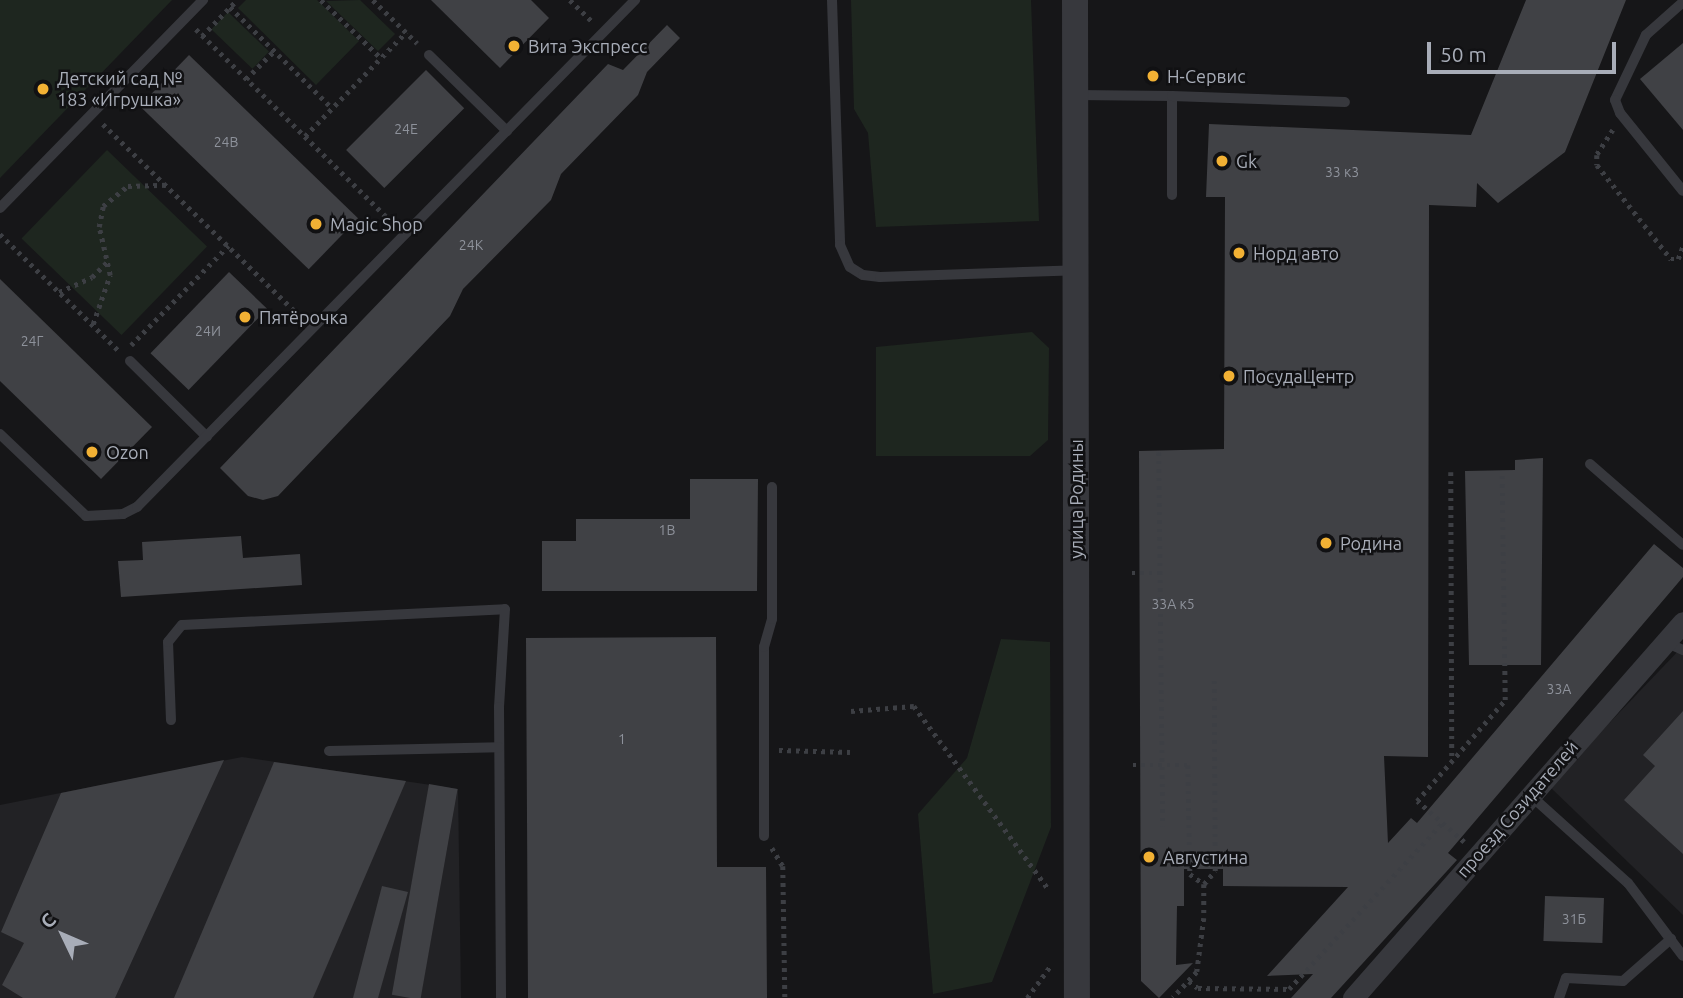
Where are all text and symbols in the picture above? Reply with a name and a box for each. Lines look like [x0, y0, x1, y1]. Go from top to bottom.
scale bar [1431, 28, 1620, 72]
place label: Вита Экспресс [528, 35, 647, 57]
marker: Вита Экспресс [506, 38, 522, 54]
text: 50 m [1440, 42, 1487, 66]
place label: Н-Сервис [1167, 65, 1245, 87]
place label: Детский сад № 183 «Игрушка» [57, 68, 183, 110]
marker: Н-Сервис [1145, 68, 1161, 84]
marker: Детский сад № 183 «Игрушка» [35, 81, 51, 97]
house number: 24Е [394, 121, 418, 137]
house number: 24В [214, 134, 238, 150]
place label: Gk [1236, 150, 1257, 172]
marker: Gk [1214, 153, 1230, 169]
house number: 33 к3 [1325, 164, 1359, 180]
place label: Magic Shop [330, 213, 423, 235]
marker: Magic Shop [308, 216, 324, 232]
house number: 24К [459, 237, 483, 253]
place label: Норд авто [1253, 242, 1339, 264]
marker: Норд авто [1231, 245, 1247, 261]
place label: Пятёрочка [259, 306, 348, 328]
marker: Пятёрочка [237, 309, 253, 325]
house number: 24И [195, 323, 221, 339]
house number: 24Г [21, 333, 43, 349]
place label: ПосудаЦентр [1243, 365, 1354, 387]
marker: ПосудаЦентр [1221, 368, 1237, 384]
street label: улица Родины [1065, 439, 1087, 559]
place label: Ozon [106, 441, 149, 463]
marker: Ozon [84, 444, 100, 460]
house number: 1В [659, 522, 675, 538]
place label: Родина [1340, 532, 1402, 554]
marker: Родина [1318, 535, 1334, 551]
house number: 33А к5 [1151, 596, 1195, 612]
house number: 33А [1547, 681, 1571, 697]
house number: 1 [618, 731, 626, 747]
street label: проезд Созидателей [1452, 736, 1582, 882]
place label: Августина [1163, 846, 1248, 868]
marker: Августина [1141, 849, 1157, 865]
north arrow [28, 900, 98, 970]
text: С [36, 908, 60, 932]
house number: 31Б [1562, 911, 1586, 927]

